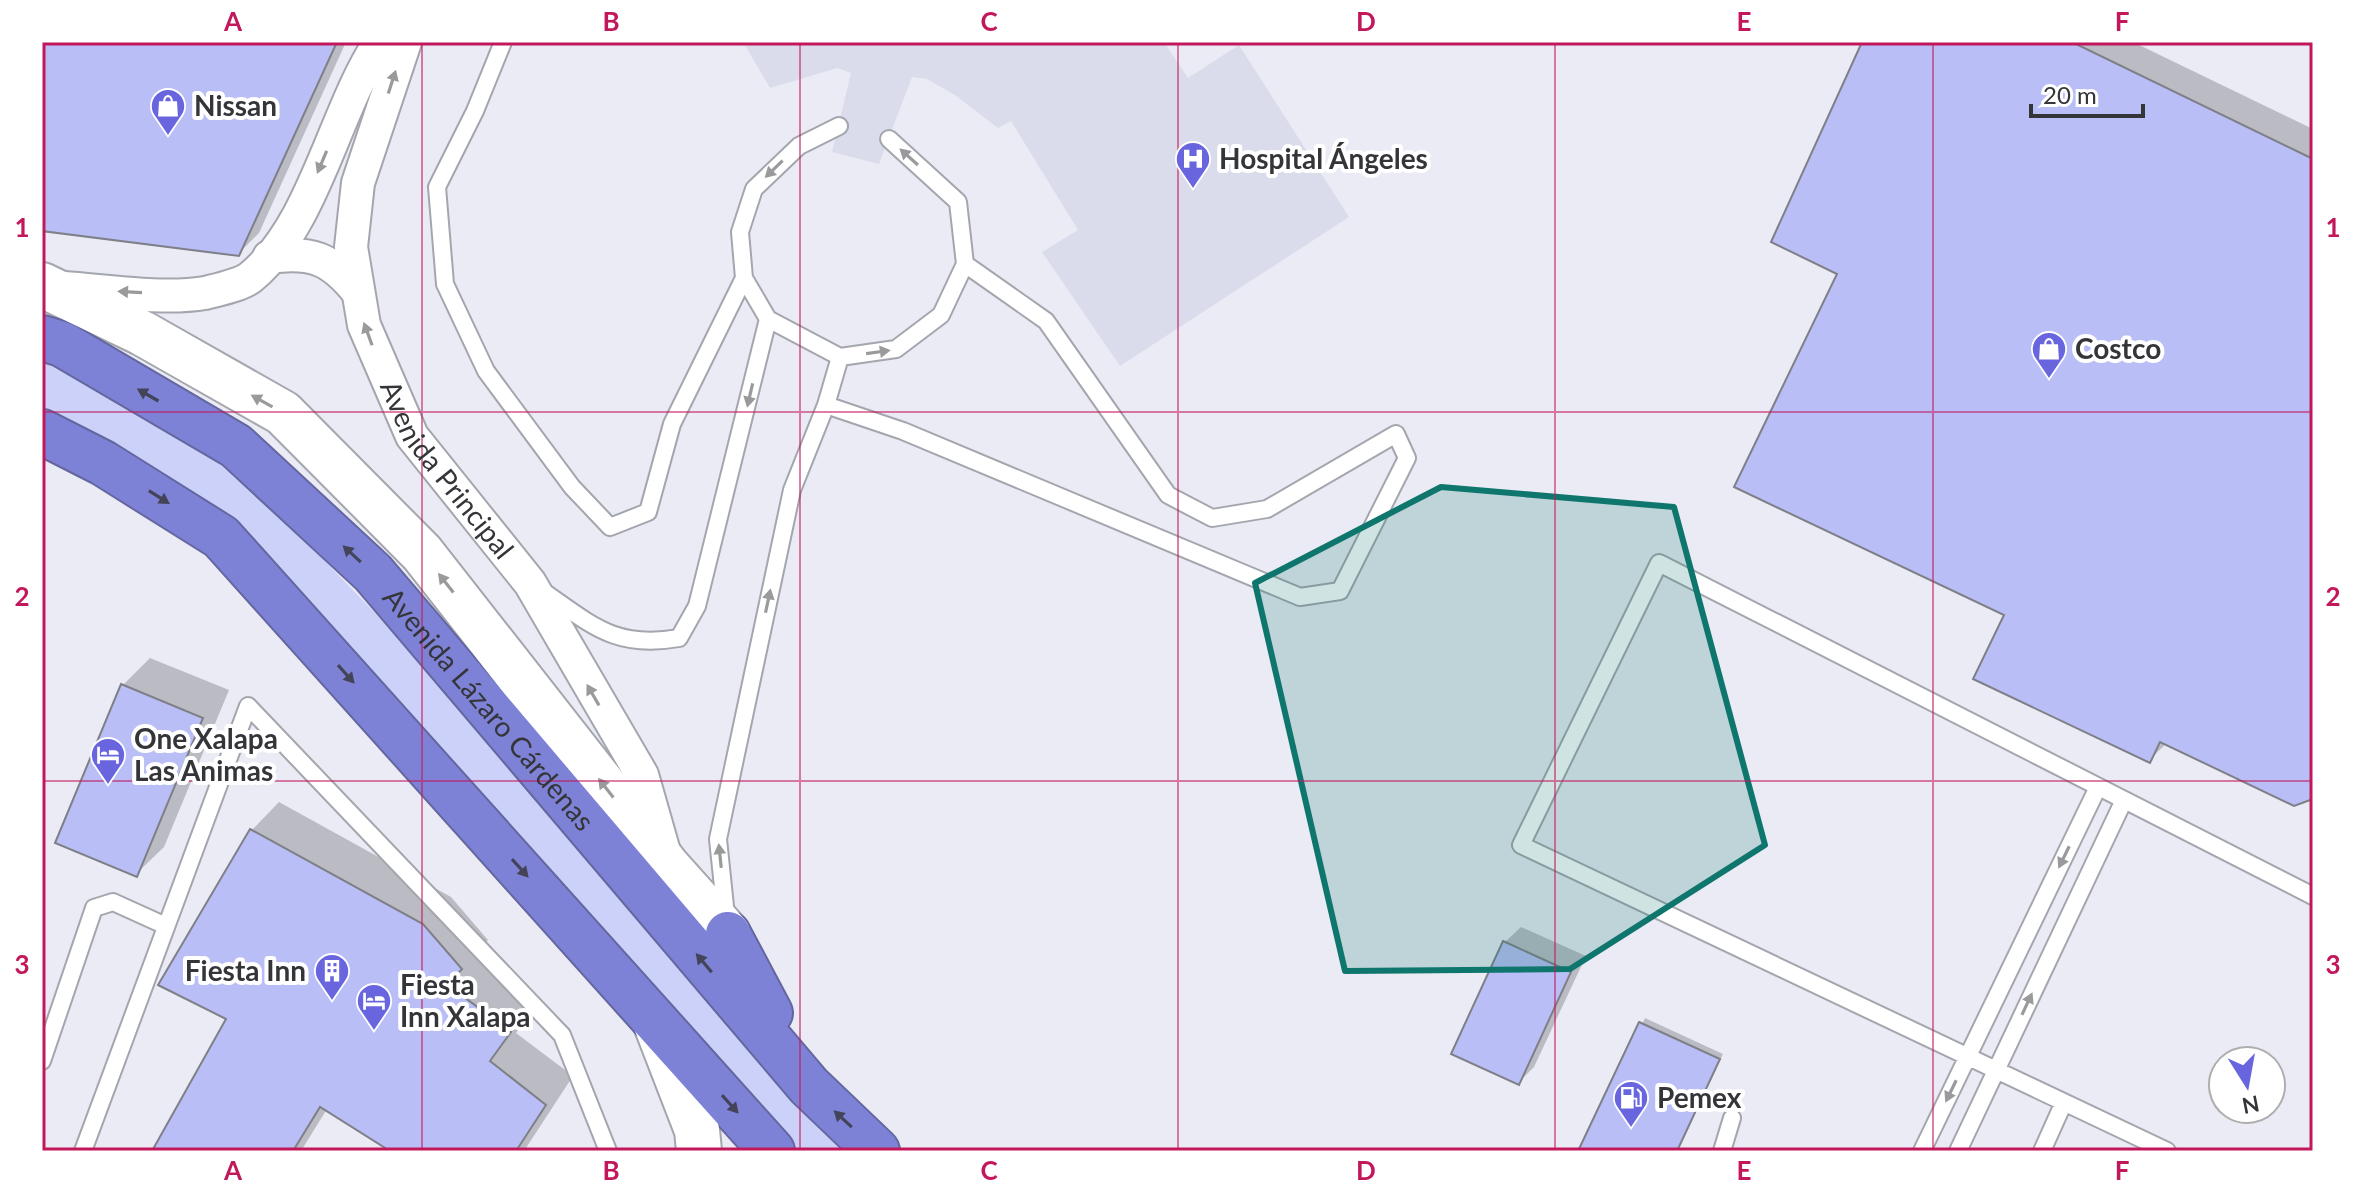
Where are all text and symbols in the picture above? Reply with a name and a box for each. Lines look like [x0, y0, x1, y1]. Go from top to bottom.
text: A [223, 5, 243, 37]
text: B [602, 5, 620, 37]
text: C [980, 5, 998, 37]
text: D [1356, 5, 1376, 37]
text: E [1737, 5, 1751, 37]
text: F [2115, 5, 2129, 37]
scale bar [2031, 68, 2143, 118]
one-way arrow [386, 69, 399, 93]
text: 20 m [2043, 80, 2097, 109]
shop icon: Nissan [149, 87, 187, 137]
place label: Nissan [194, 88, 277, 122]
hospital icon: Hospital Ángeles [1174, 140, 1212, 190]
place label: Hospital Ángeles [1219, 141, 1428, 175]
one-way arrow [899, 149, 919, 166]
one-way arrow [316, 150, 329, 174]
one-way arrow [765, 159, 784, 178]
text: 1 [14, 211, 30, 243]
text: 1 [2325, 211, 2341, 243]
one-way arrow [117, 286, 142, 299]
one-way arrow [361, 322, 373, 346]
shop icon: Costco [2030, 330, 2068, 380]
place label: Costco [2075, 331, 2161, 365]
one-way arrow [866, 345, 891, 358]
street label: Avenida Principal [374, 375, 522, 565]
one-way arrow [743, 383, 755, 408]
one-way arrow [137, 388, 159, 402]
one-way arrow [251, 394, 273, 408]
one-way arrow [148, 490, 169, 505]
one-way arrow [343, 545, 362, 563]
one-way arrow [438, 573, 454, 593]
text: 2 [14, 580, 30, 612]
street label: Avenida Lázaro Cárdenas [377, 580, 602, 837]
text: 2 [2325, 580, 2341, 612]
one-way arrow [762, 589, 775, 614]
one-way arrow [337, 665, 355, 684]
one-way arrow [586, 684, 600, 706]
place label: One Xalapa Las Animas [134, 721, 278, 787]
hotel icon: One Xalapa Las Animas [89, 736, 127, 786]
one-way arrow [598, 778, 615, 798]
one-way arrow [713, 843, 726, 868]
one-way arrow [2057, 845, 2071, 869]
one-way arrow [511, 857, 528, 877]
text: 3 [14, 948, 30, 980]
text: 3 [2325, 948, 2341, 980]
building icon: Fiesta Inn [313, 952, 351, 1002]
place label: Fiesta Inn [185, 953, 306, 987]
one-way arrow [696, 953, 713, 973]
place label: Fiesta Inn Xalapa [400, 967, 531, 1033]
hotel icon: Fiesta Inn Xalapa [355, 982, 393, 1032]
one-way arrow [2020, 993, 2034, 1016]
north arrow [2207, 1045, 2287, 1125]
fuel station icon: Pemex [1612, 1079, 1650, 1129]
place label: Pemex [1657, 1080, 1742, 1114]
one-way arrow [1944, 1080, 1958, 1103]
text: N [2240, 1090, 2262, 1120]
one-way arrow [721, 1094, 738, 1114]
one-way arrow [834, 1110, 853, 1128]
text: A [223, 1154, 243, 1186]
text: B [602, 1154, 620, 1186]
text: C [980, 1154, 998, 1186]
text: D [1356, 1154, 1376, 1186]
text: E [1737, 1154, 1751, 1186]
text: F [2115, 1154, 2129, 1186]

